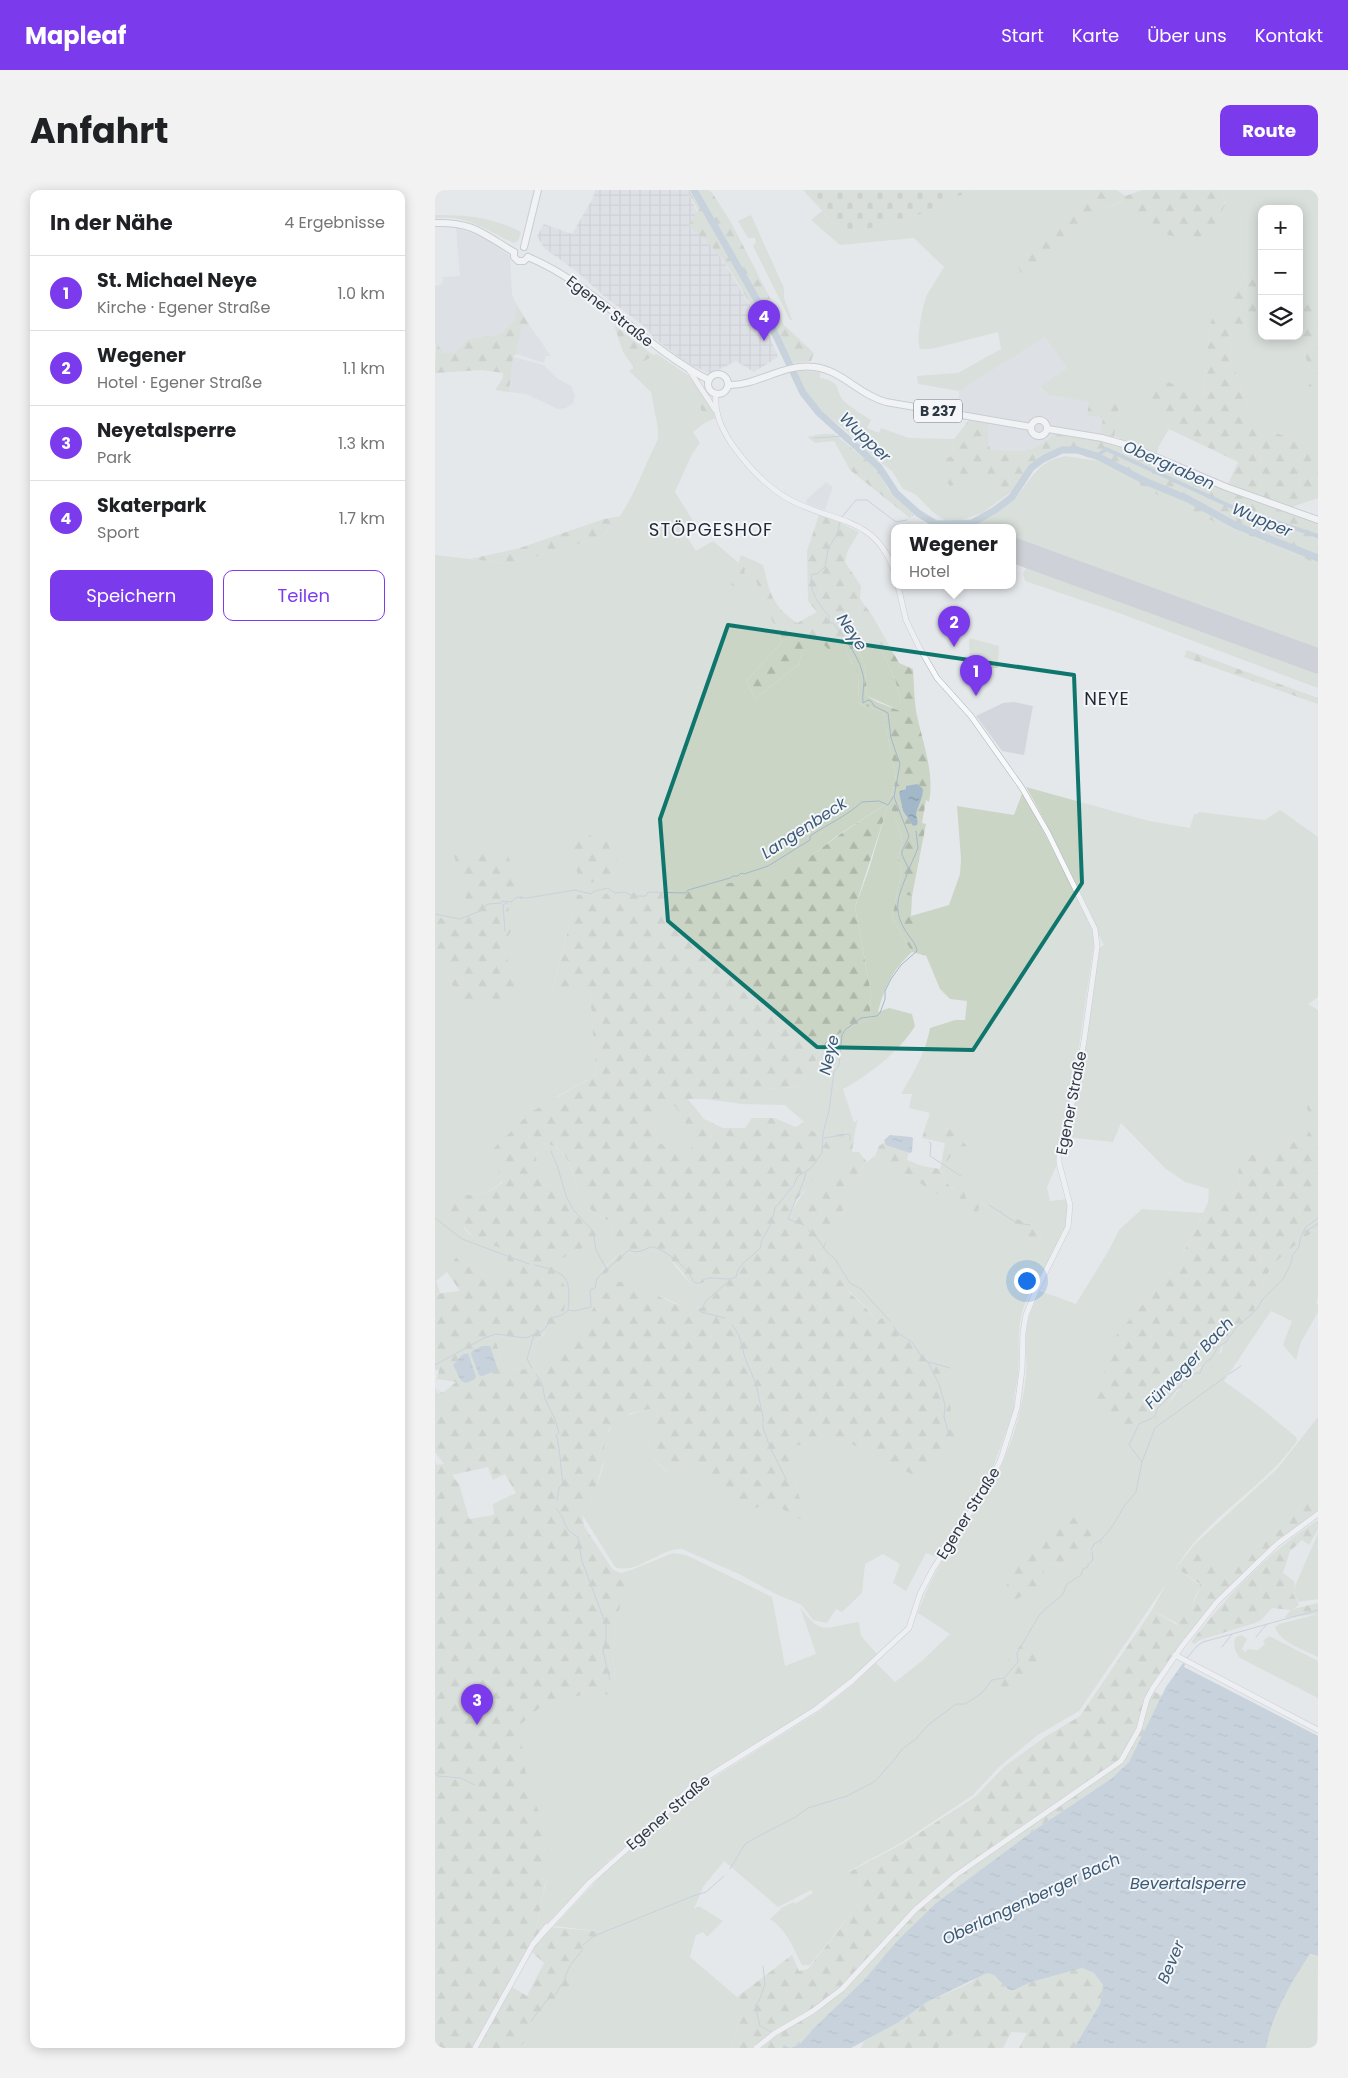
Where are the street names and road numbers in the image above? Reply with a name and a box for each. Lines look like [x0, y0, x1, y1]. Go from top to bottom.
street label: Egener Straße [562, 270, 658, 352]
road number: B 237 [914, 400, 962, 422]
street label: Egener Straße [1051, 1049, 1091, 1157]
street label: Egener Straße [931, 1463, 1005, 1563]
street label: Egener Straße [621, 1770, 715, 1854]

